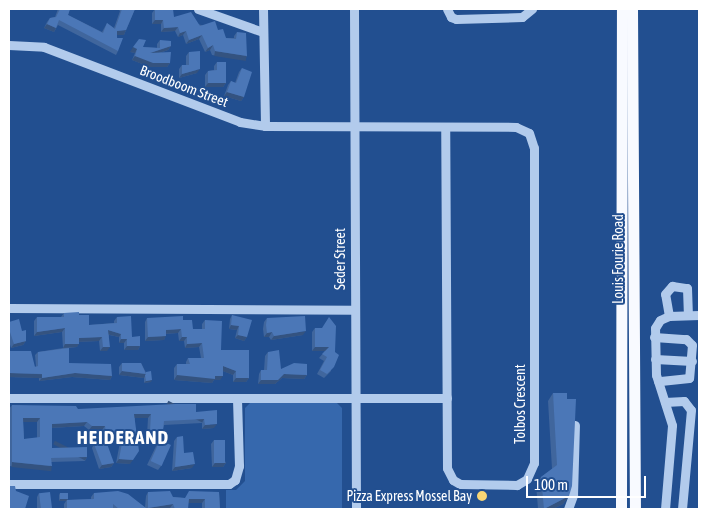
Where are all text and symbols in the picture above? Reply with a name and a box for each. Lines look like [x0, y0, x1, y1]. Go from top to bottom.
street label: Broodboom Street [138, 61, 230, 111]
street label: Louis Fourie Road [610, 214, 626, 304]
street label: Seder Street [332, 228, 348, 290]
street label: Tolbos Crescent [512, 364, 528, 444]
district label: HEIDERAND [76, 427, 170, 449]
scale bar [528, 466, 648, 498]
text: 100 m [534, 476, 568, 493]
place label: Pizza Express Mossel Bay [346, 488, 472, 504]
marker: Pizza Express Mossel Bay [476, 490, 488, 502]

